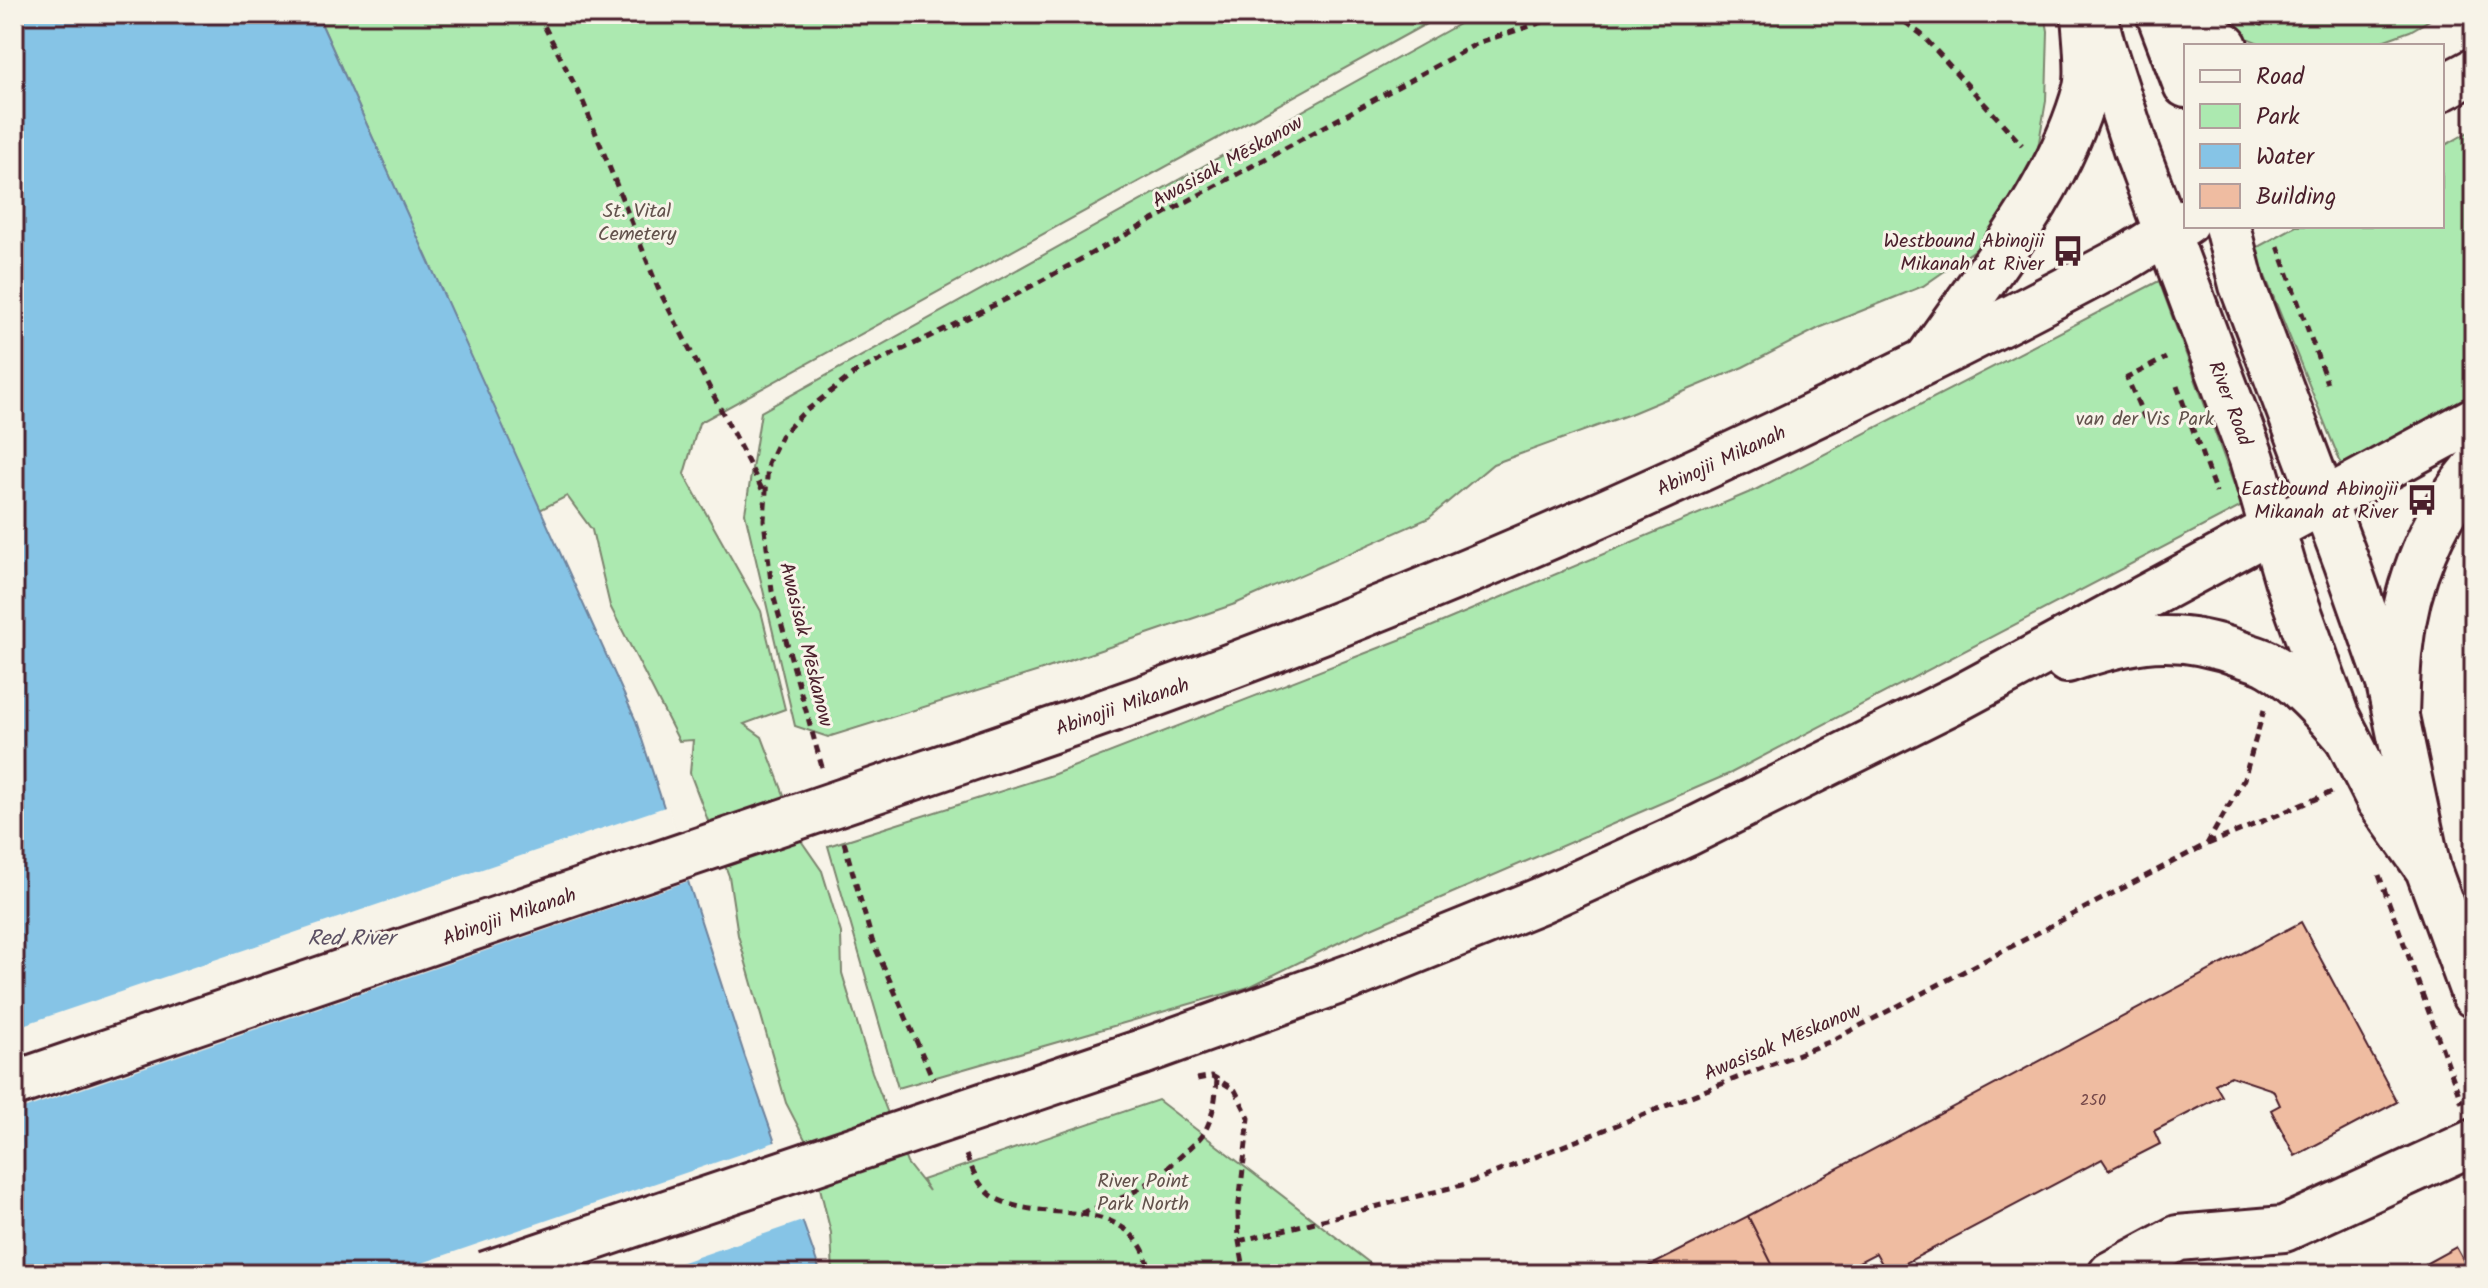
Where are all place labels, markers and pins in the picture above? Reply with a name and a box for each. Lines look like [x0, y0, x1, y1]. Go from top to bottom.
place label: Westbound Abinojii Mikanah at River [1884, 226, 2045, 281]
bus stop icon: Westbound Abinojii Mikanah at River [2051, 234, 2085, 268]
place label: Eastbound Abinojii Mikanah at River [2241, 474, 2399, 529]
bus stop icon: Eastbound Abinojii Mikanah at River [2405, 483, 2439, 517]

